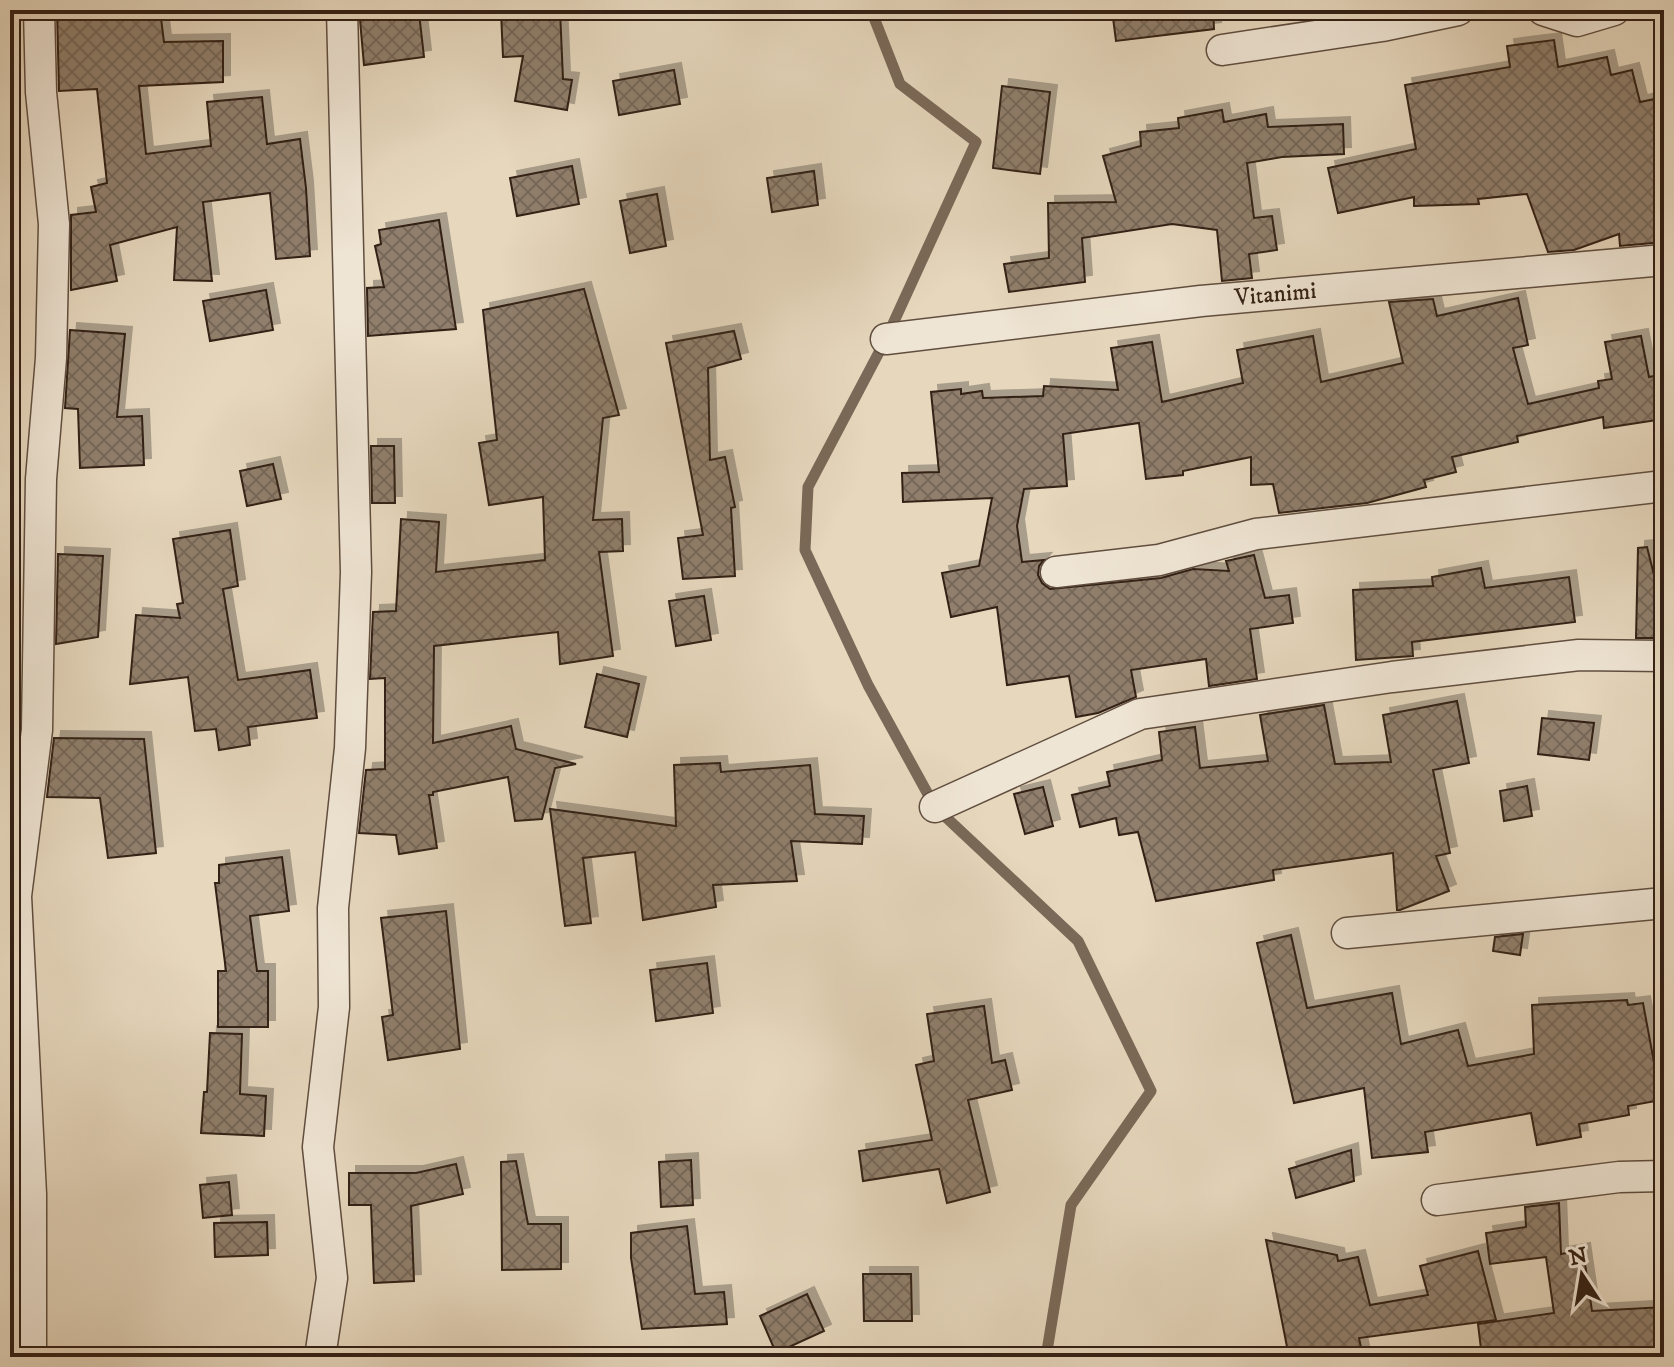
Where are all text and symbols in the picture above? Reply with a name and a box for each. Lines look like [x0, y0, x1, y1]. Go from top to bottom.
street label: Vitanimi [1232, 276, 1318, 313]
north arrow [1542, 1235, 1622, 1315]
text: N [1567, 1242, 1590, 1272]

